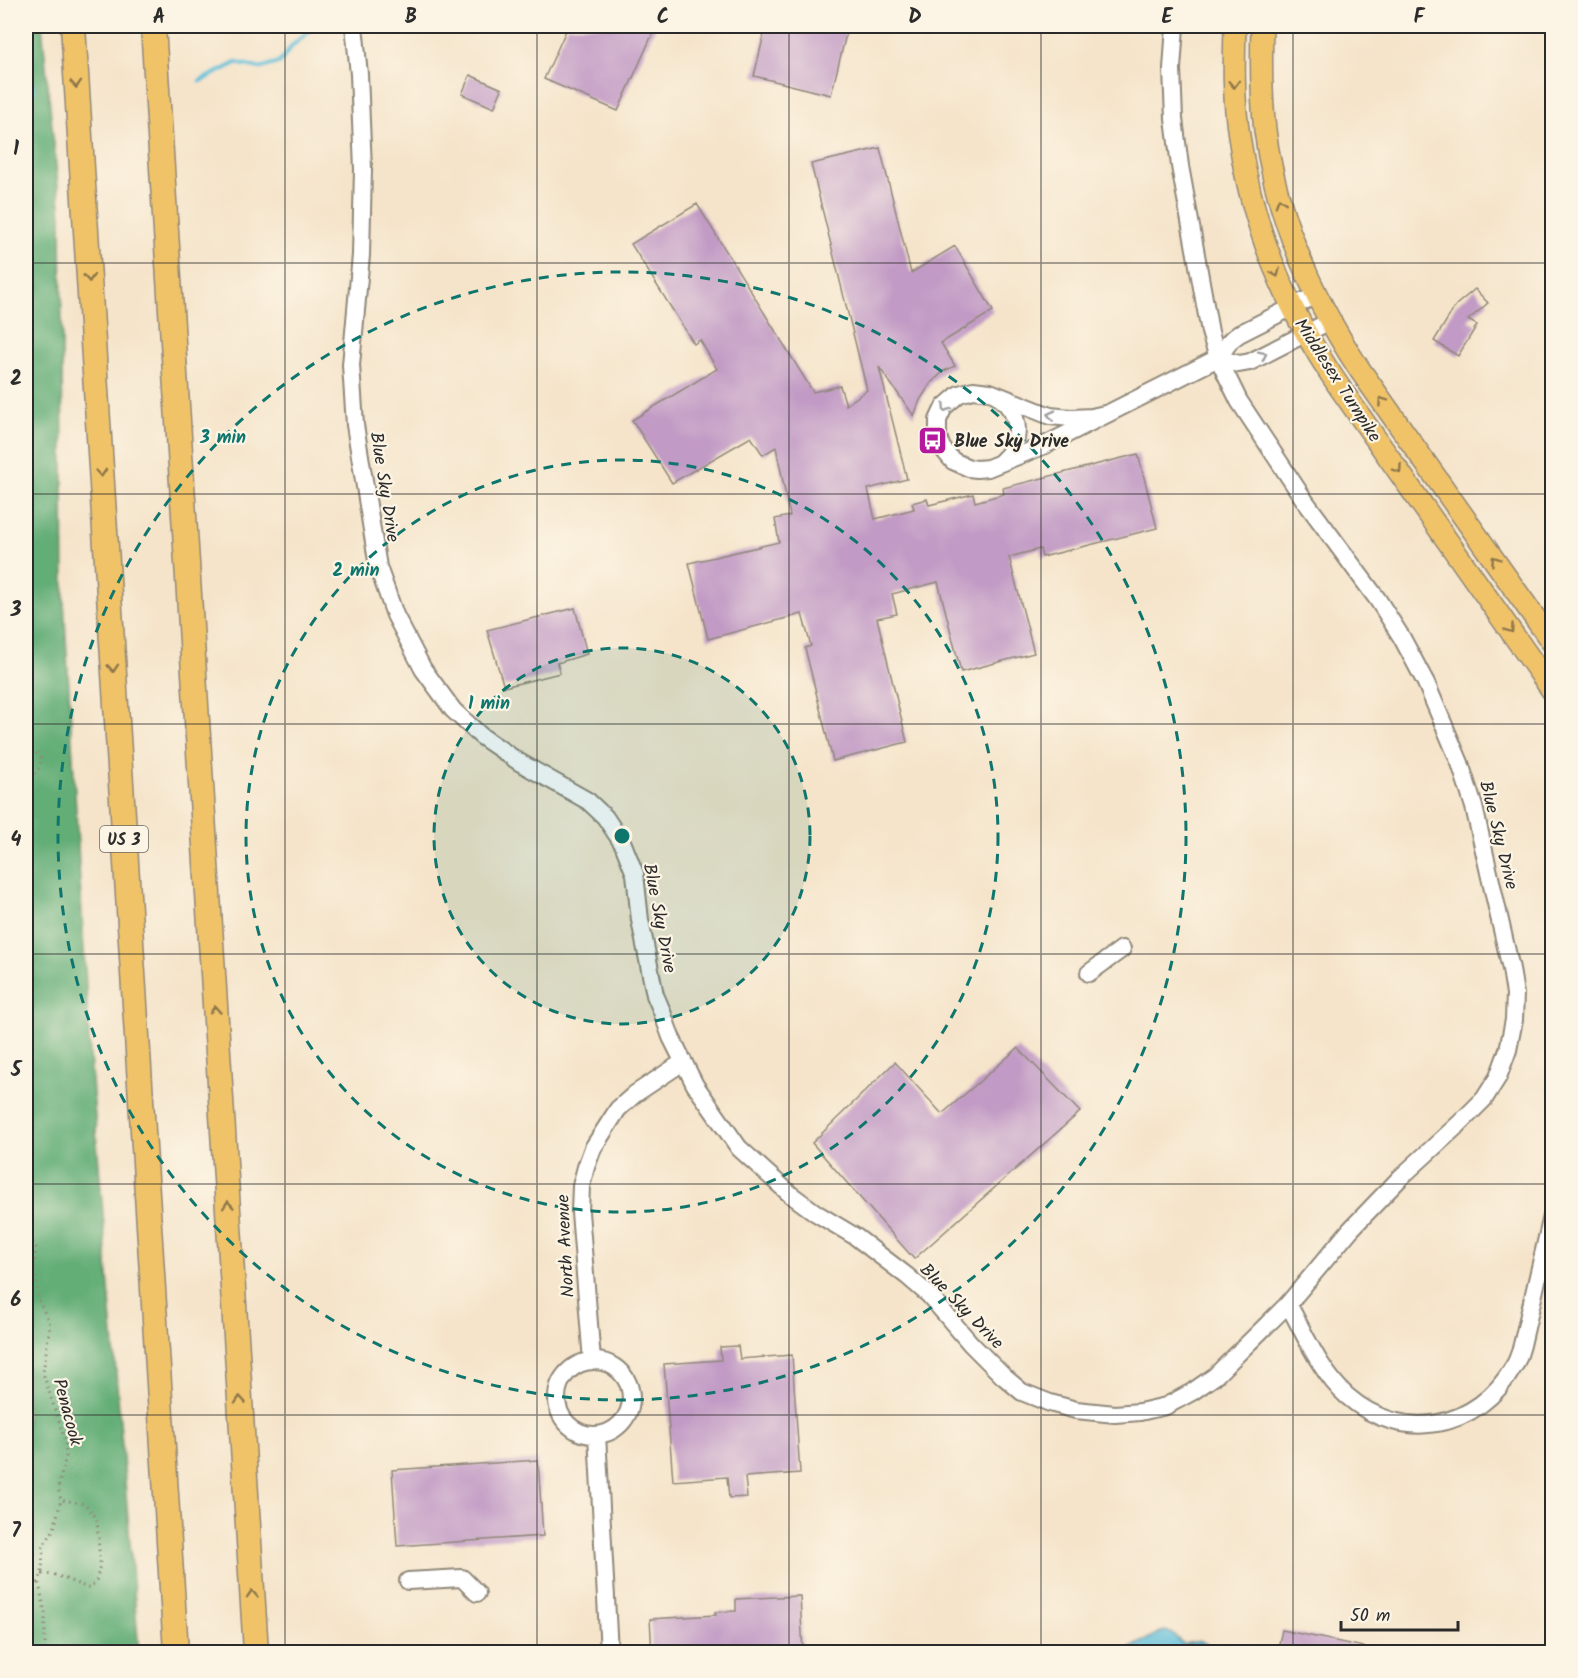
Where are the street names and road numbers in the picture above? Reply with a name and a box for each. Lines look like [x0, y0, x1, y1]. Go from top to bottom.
street label: Middlesex Turnpike [1286, 313, 1388, 449]
street label: Blue Sky Drive [361, 430, 407, 544]
street label: Blue Sky Drive [1470, 778, 1525, 893]
road number: US 3 [100, 826, 148, 852]
street label: Blue Sky Drive [634, 861, 683, 976]
street label: North Avenue [549, 1194, 584, 1298]
street label: Blue Sky Drive [912, 1257, 1010, 1357]
street label: Penacook [44, 1375, 90, 1450]

